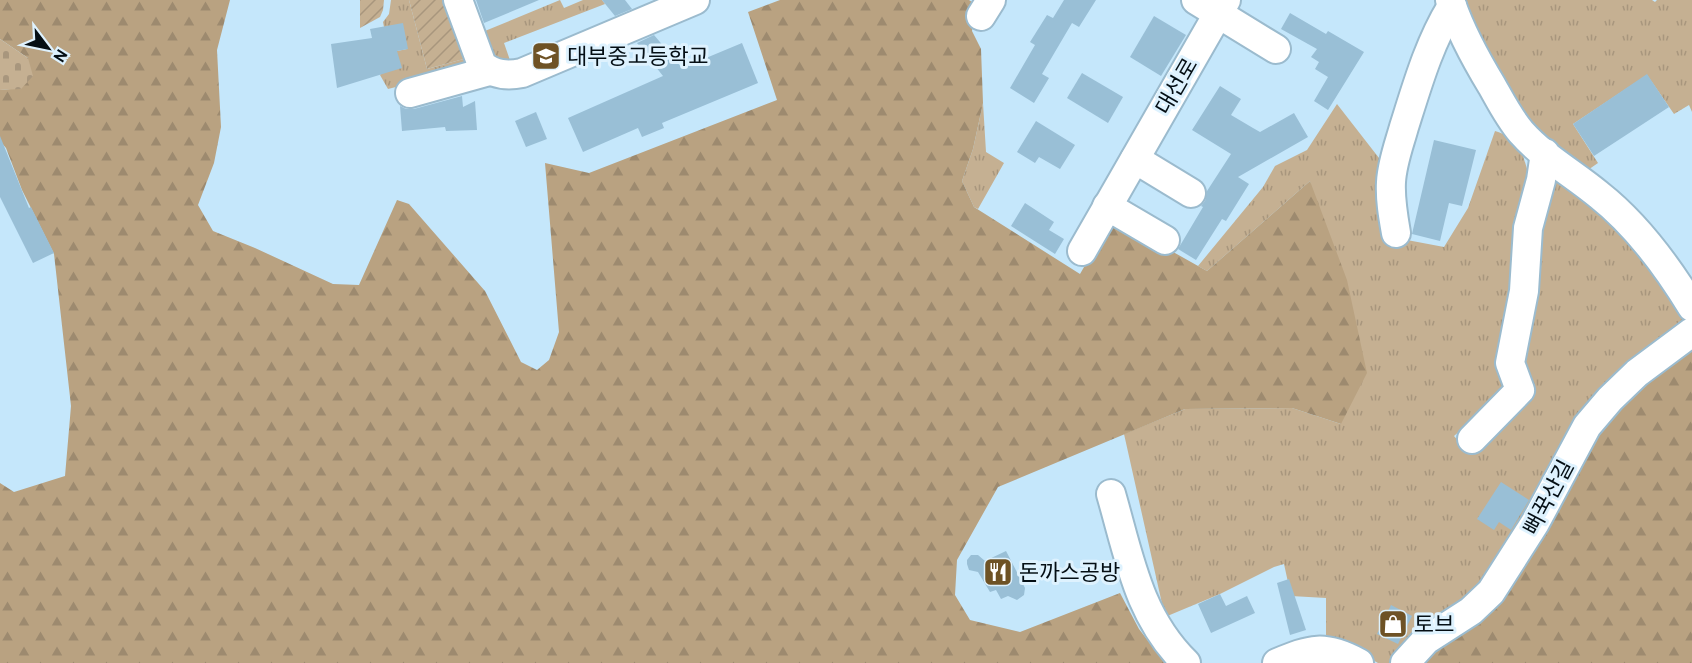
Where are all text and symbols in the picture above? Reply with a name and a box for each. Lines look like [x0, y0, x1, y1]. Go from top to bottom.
north arrow [18, 18, 78, 78]
school or university icon: 대부중고등학교 [530, 40, 562, 72]
place label: 대부중고등학교 [567, 43, 709, 70]
text: N [49, 46, 71, 66]
street label: 대선로 [1150, 53, 1203, 119]
street label: 뻐꾹산길 [1518, 455, 1579, 539]
restaurant icon: 돈까스공방 [982, 556, 1014, 588]
place label: 돈까스공방 [1019, 559, 1120, 586]
shop icon: 토브 [1377, 608, 1409, 640]
place label: 토브 [1414, 611, 1454, 638]

